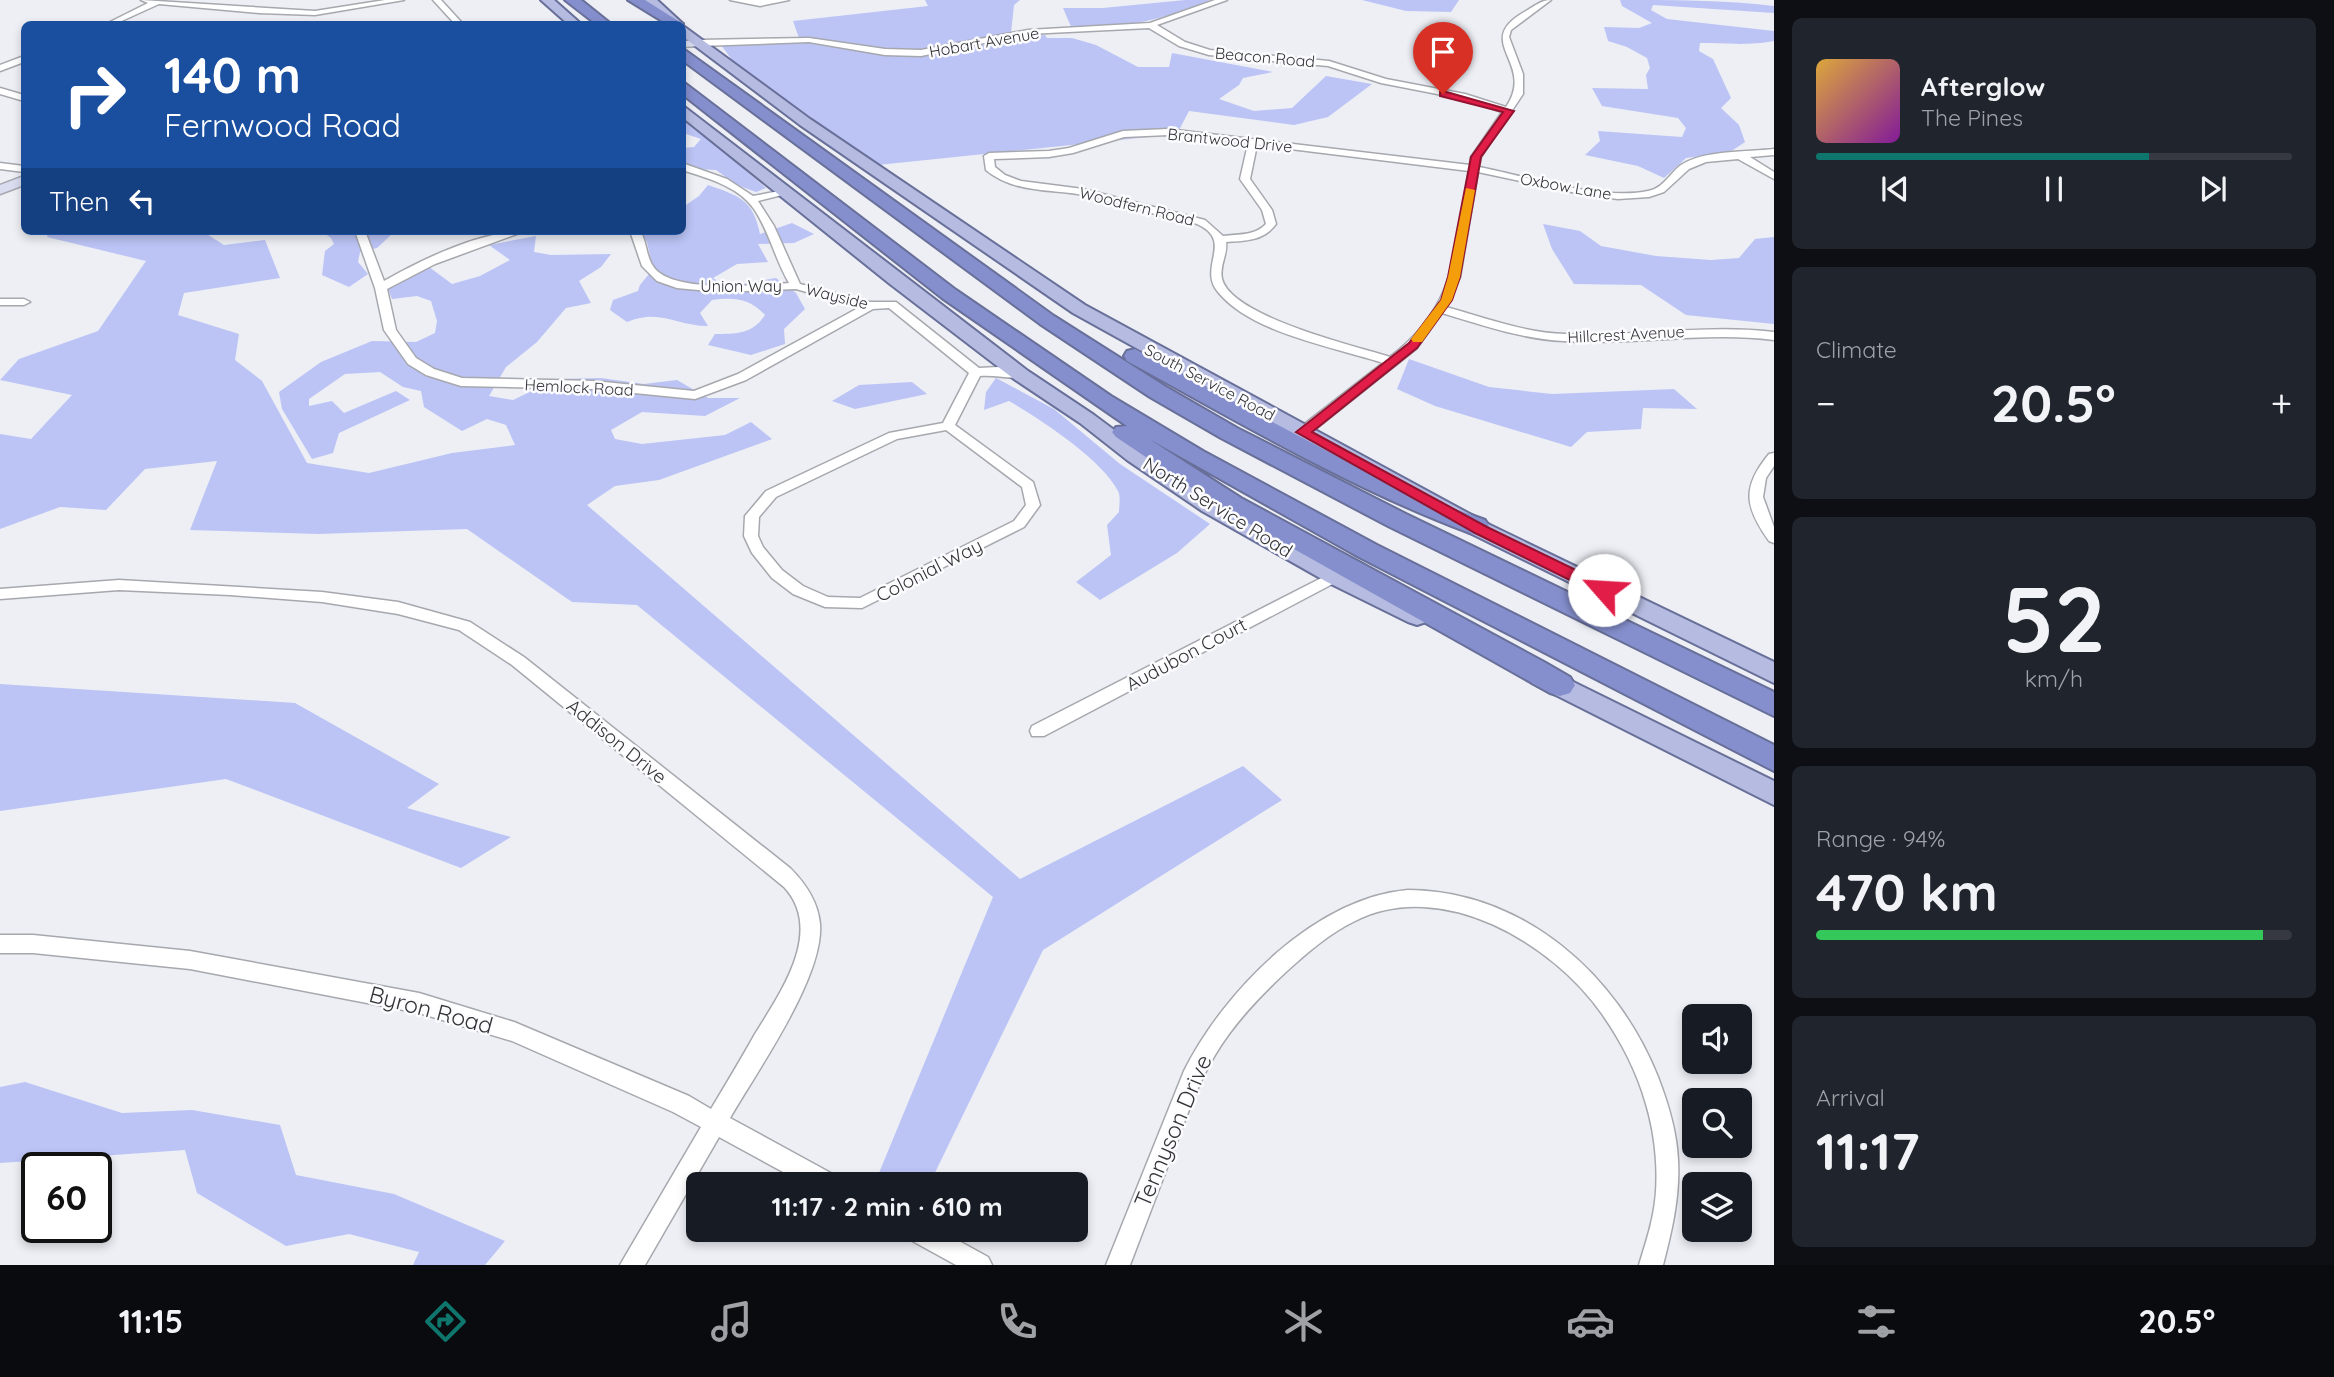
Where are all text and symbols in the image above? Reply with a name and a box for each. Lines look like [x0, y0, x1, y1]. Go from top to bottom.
street label: Hobart Avenue [927, 22, 1041, 62]
pin [1413, 22, 1473, 94]
icon: arrive [1424, 33, 1462, 71]
street label: Beacon Road [1214, 43, 1316, 71]
text: 140 m [164, 44, 301, 105]
icon: right [49, 49, 140, 140]
text: Afterglow [1921, 70, 2045, 103]
text: The Pines [1921, 103, 2023, 132]
text: Fernwood Road [164, 105, 401, 145]
street label: Brantwood Drive [1167, 124, 1293, 156]
street label: Oxbow Lane [1519, 168, 1613, 204]
icon: previous [1876, 170, 1914, 208]
icon: pause [2035, 170, 2073, 208]
icon: next [2194, 170, 2232, 208]
icon: left [123, 182, 161, 220]
street label: Woodfern Road [1077, 182, 1197, 230]
text: Then [49, 185, 109, 218]
street label: Union Way [700, 276, 782, 296]
street label: Wayside [804, 279, 870, 313]
street label: Hillcrest Avenue [1567, 321, 1685, 347]
text: Climate [1816, 335, 1897, 364]
street label: South Service Road [1141, 339, 1279, 425]
text: 20.5° [1991, 370, 2116, 435]
street label: Hemlock Road [524, 374, 634, 400]
text: − [1816, 379, 1836, 427]
text: + [2271, 379, 2292, 427]
street label: North Service Road [1139, 451, 1297, 563]
street label: Colonial Way [872, 533, 986, 607]
position arrow [1567, 553, 1641, 627]
text: 52 [2002, 561, 2106, 675]
street label: Audubon Court [1122, 612, 1250, 696]
text: km/h [2025, 664, 2083, 693]
street label: Addison Drive [562, 693, 672, 789]
text: Range · 94% [1816, 824, 1945, 853]
text: 470 km [1816, 859, 1998, 924]
street label: Byron Road [366, 979, 496, 1040]
map controls [1682, 1004, 1752, 1242]
button: sound [1682, 1004, 1752, 1074]
street label: Tennyson Drive [1127, 1050, 1218, 1212]
text: Arrival [1816, 1083, 1885, 1112]
button: search [1682, 1088, 1752, 1158]
text: 11:17 [1816, 1118, 1919, 1183]
speed limit sign: 60 [21, 1152, 112, 1243]
button: layers [1682, 1172, 1752, 1242]
text: 11:17 · 2 min · 610 m [771, 1190, 1003, 1223]
icon: directions [421, 1297, 470, 1346]
icon: music [707, 1297, 756, 1346]
icon: phone [993, 1297, 1042, 1346]
icon: climate [1279, 1297, 1328, 1346]
icon: car [1566, 1297, 1615, 1346]
icon: filters [1852, 1297, 1901, 1346]
text: 11:15 [119, 1301, 183, 1341]
text: 20.5° [2138, 1301, 2215, 1341]

